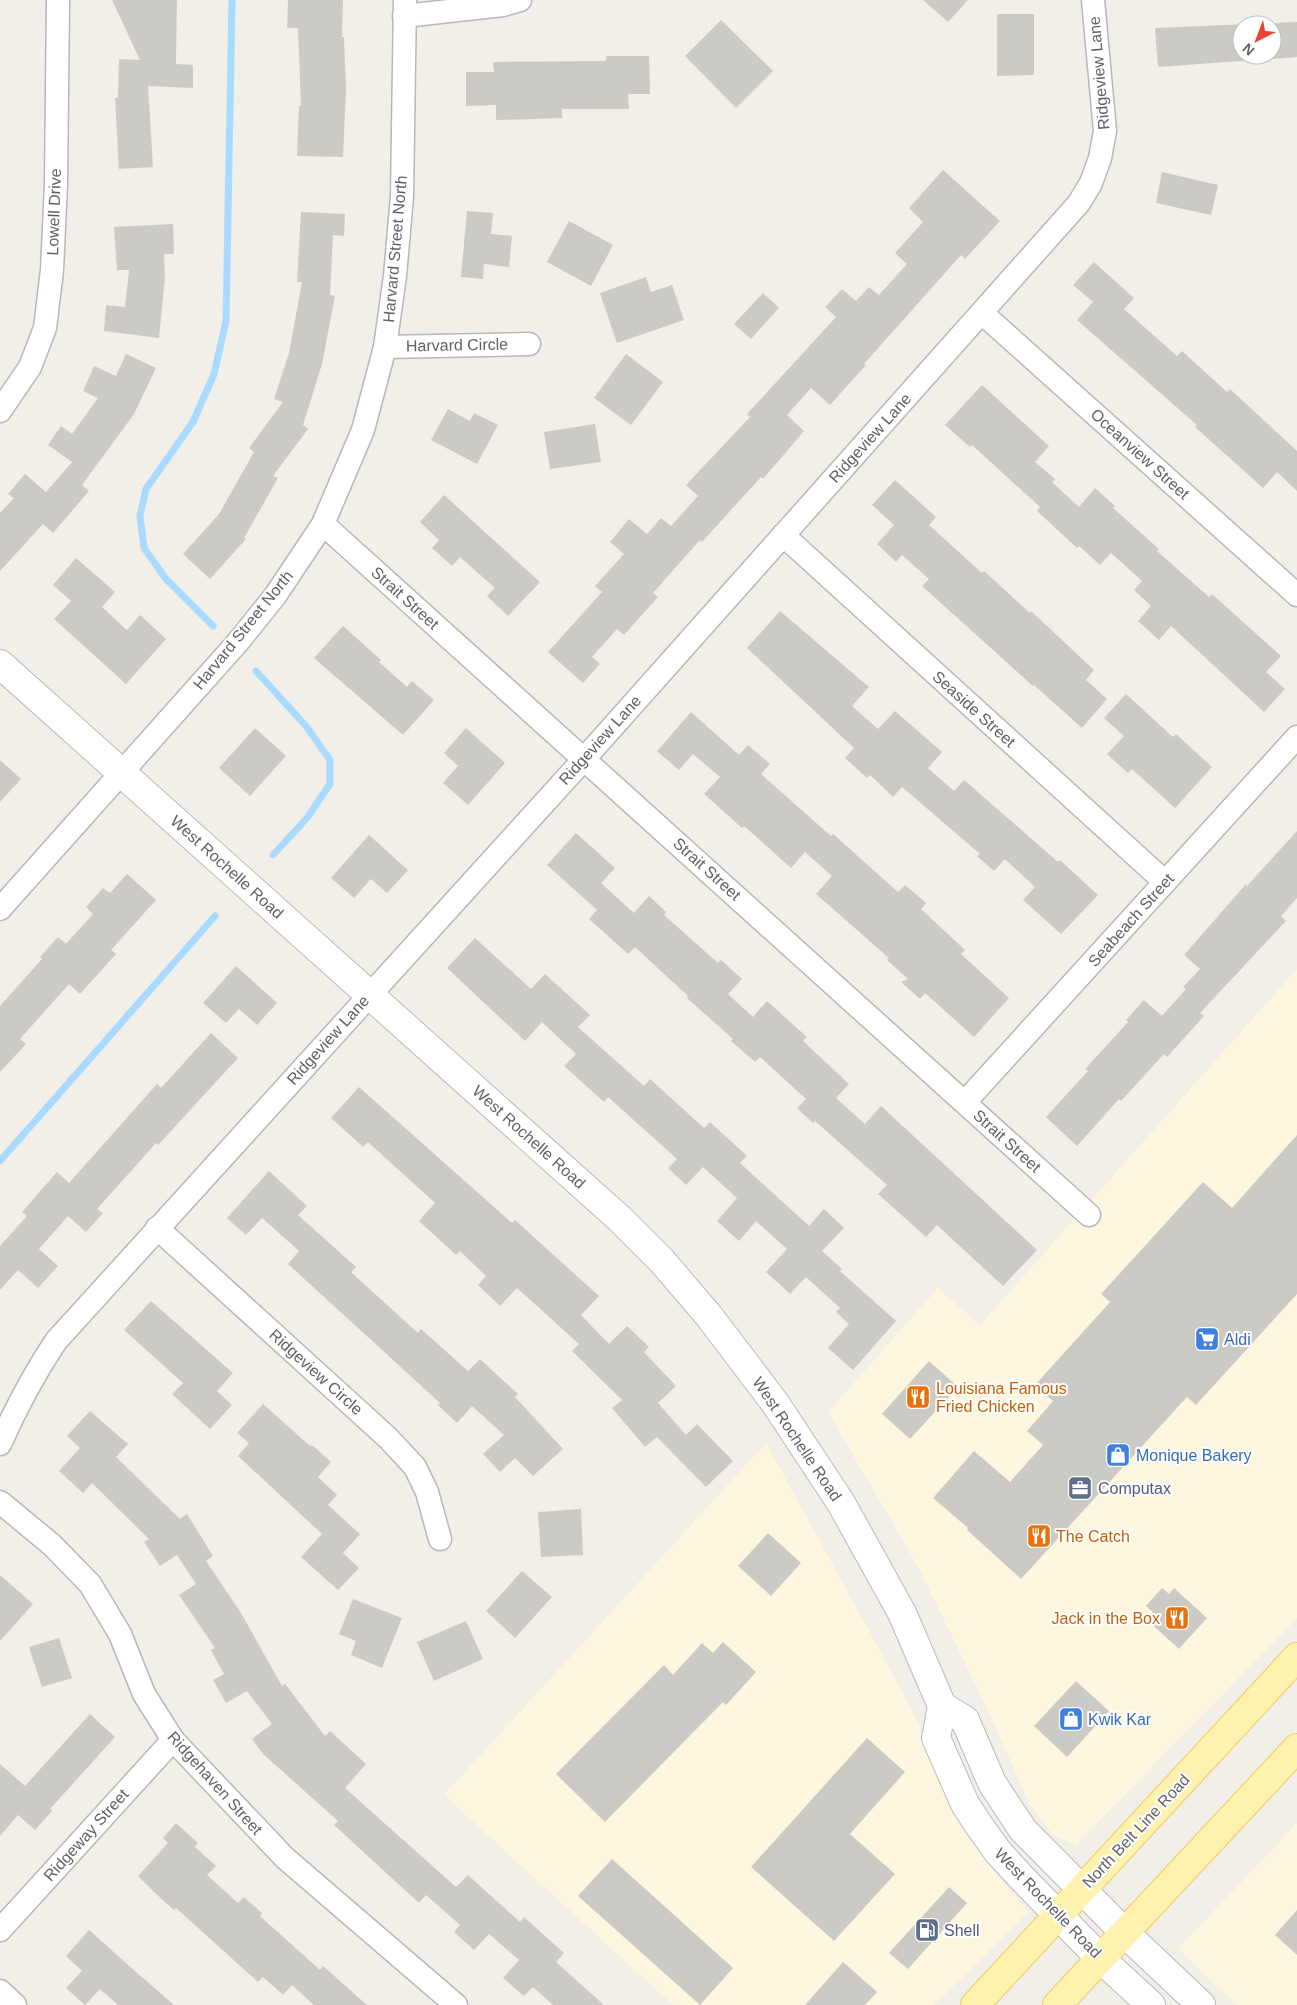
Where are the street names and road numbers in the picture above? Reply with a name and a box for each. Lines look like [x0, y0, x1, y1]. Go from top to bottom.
street label: Ridgeview Lane [1086, 15, 1112, 130]
street label: Lowell Drive [44, 168, 64, 256]
street label: Harvard Street North [380, 175, 410, 323]
street label: Harvard Circle [406, 336, 508, 354]
street label: Ridgeview Lane [826, 390, 914, 486]
street label: Oceanview Street [1087, 405, 1193, 503]
street label: Strait Street [368, 563, 442, 633]
street label: Harvard Street North [190, 567, 296, 693]
street label: Seaside Street [929, 668, 1019, 751]
street label: Ridgeview Lane [556, 692, 644, 788]
street label: West Rochelle Road [167, 812, 287, 922]
street label: Strait Street [670, 834, 744, 904]
street label: Seabeach Street [1085, 870, 1178, 970]
street label: Ridgeview Lane [284, 992, 372, 1088]
street label: West Rochelle Road [469, 1082, 589, 1192]
street label: Strait Street [970, 1106, 1044, 1176]
street label: Ridgeview Circle [266, 1326, 366, 1418]
street label: West Rochelle Road [749, 1374, 845, 1504]
street label: Ridgehaven Street [164, 1728, 266, 1838]
street label: North Belt Line Road [1079, 1771, 1193, 1891]
street label: Ridgeway Street [40, 1785, 132, 1884]
street label: West Rochelle Road [991, 1845, 1105, 1961]

